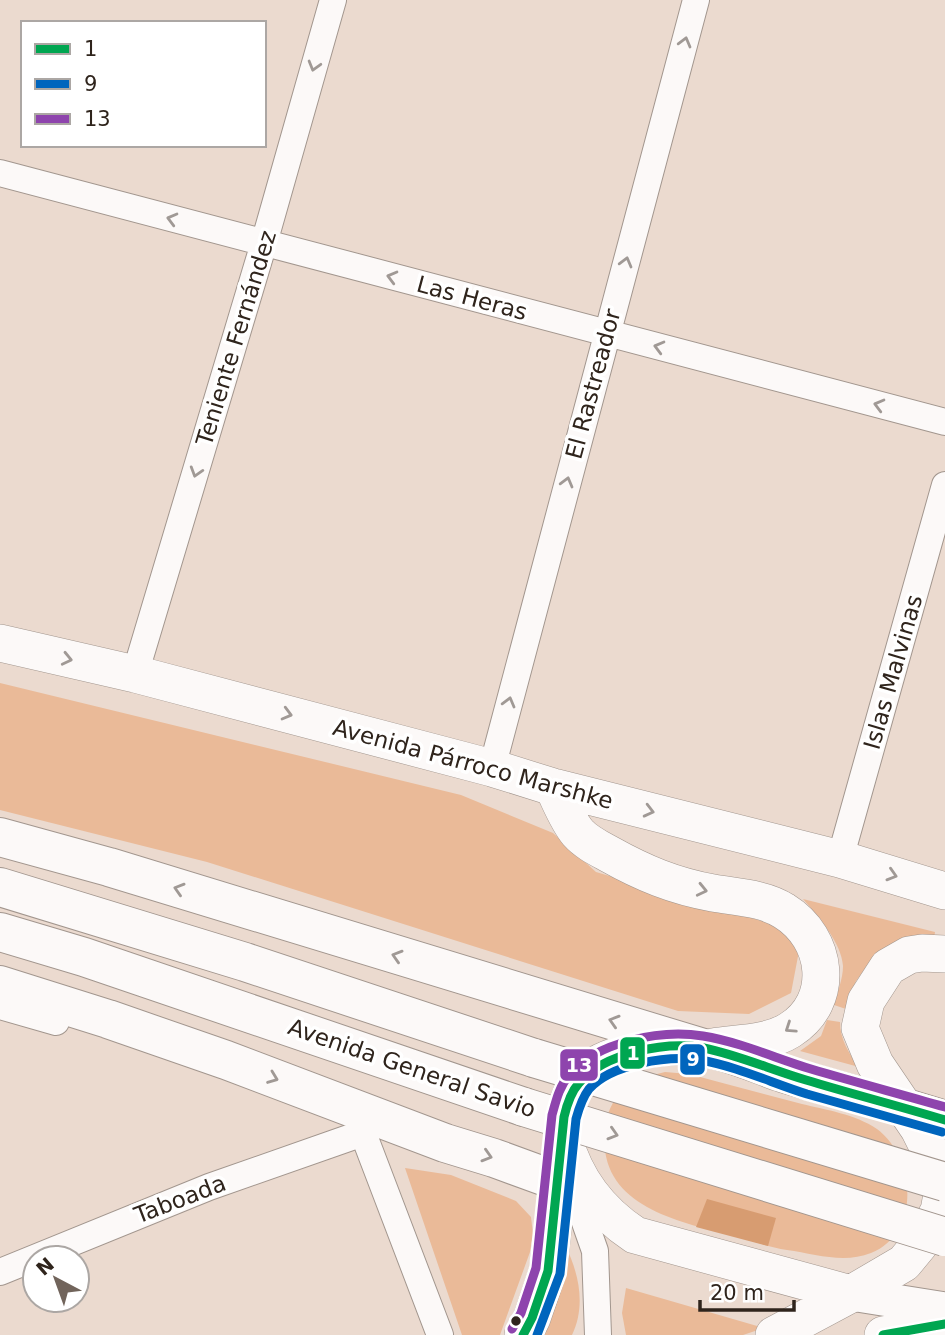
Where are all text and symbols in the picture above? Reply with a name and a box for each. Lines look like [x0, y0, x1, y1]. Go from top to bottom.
legend [21, 21, 266, 147]
one-way arrow [677, 36, 691, 48]
text: 1 [84, 37, 97, 61]
one-way arrow [308, 59, 322, 71]
text: 9 [84, 72, 97, 96]
text: 13 [84, 107, 111, 131]
one-way arrow [166, 212, 178, 227]
street label: Teniente Fernández [191, 227, 281, 450]
one-way arrow [618, 256, 632, 268]
one-way arrow [386, 271, 398, 285]
street label: Las Heras [414, 271, 530, 325]
street label: El Rastreador [560, 306, 626, 462]
one-way arrow [653, 341, 665, 355]
one-way arrow [873, 399, 885, 413]
one-way arrow [189, 466, 204, 478]
one-way arrow [559, 476, 574, 488]
street label: Islas Malvinas [859, 592, 927, 752]
one-way arrow [61, 650, 73, 665]
one-way arrow [501, 696, 516, 708]
one-way arrow [281, 706, 293, 720]
street label: Avenida Párroco Marshke [330, 714, 616, 814]
one-way arrow [643, 803, 655, 817]
one-way arrow [886, 867, 898, 882]
one-way arrow [696, 882, 708, 897]
one-way arrow [173, 883, 185, 898]
one-way arrow [391, 949, 403, 964]
street label: Avenida General Savio [285, 1013, 539, 1123]
one-way arrow [609, 1015, 621, 1030]
one-way arrow [785, 1020, 798, 1033]
line badge: 1 [619, 1036, 646, 1070]
text: 1 [626, 1042, 640, 1064]
line badge: 9 [679, 1043, 706, 1076]
line badge: 13 [559, 1048, 599, 1082]
text: 9 [686, 1048, 700, 1070]
text: 13 [566, 1054, 592, 1076]
one-way arrow [267, 1069, 279, 1083]
one-way arrow [606, 1126, 618, 1141]
one-way arrow [480, 1148, 493, 1162]
street label: Taboada [130, 1170, 229, 1229]
north arrow [21, 1244, 91, 1314]
text: N [32, 1253, 58, 1280]
scale bar [700, 1268, 794, 1312]
text: 20 m [710, 1281, 764, 1305]
unlabelled marker [509, 1314, 523, 1328]

